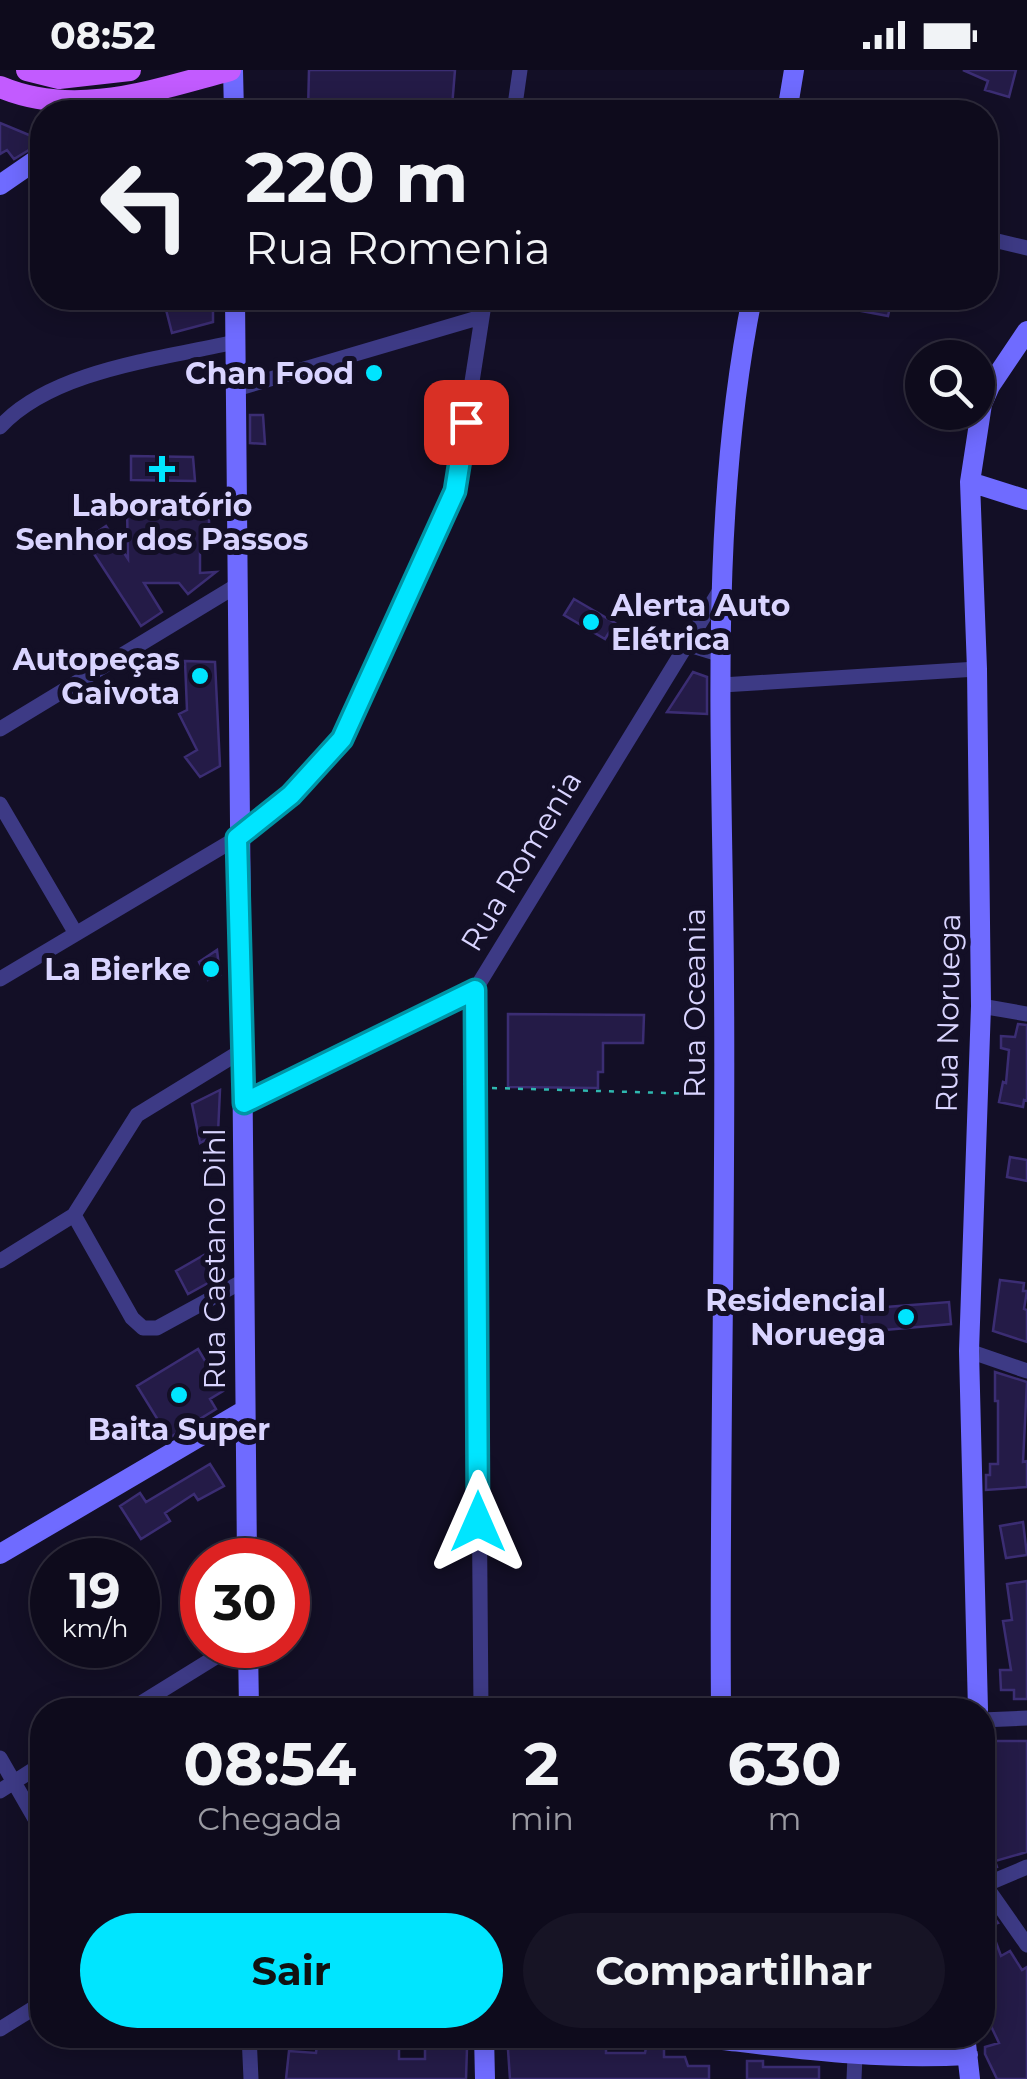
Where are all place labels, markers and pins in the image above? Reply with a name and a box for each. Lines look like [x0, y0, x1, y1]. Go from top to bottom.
place label: Chan Food [185, 355, 354, 392]
marker: Chan Food [363, 362, 385, 384]
pin [424, 380, 509, 465]
marker: Laboratório Senhor dos Passos [149, 456, 175, 482]
place label: Laboratório Senhor dos Passos [15, 487, 309, 558]
place label: Alerta Auto Elétrica [610, 587, 790, 658]
marker: Alerta Auto Elétrica [580, 611, 602, 633]
place label: Autopeças Gaivota [12, 641, 180, 712]
marker: Autopeças Gaivota [189, 665, 211, 687]
place label: La Bierke [44, 951, 191, 988]
marker: La Bierke [200, 958, 222, 980]
place label: Residencial Noruega [705, 1282, 886, 1353]
marker: Residencial Noruega [895, 1306, 917, 1328]
marker: Baita Super [168, 1384, 190, 1406]
place label: Baita Super [88, 1411, 270, 1448]

